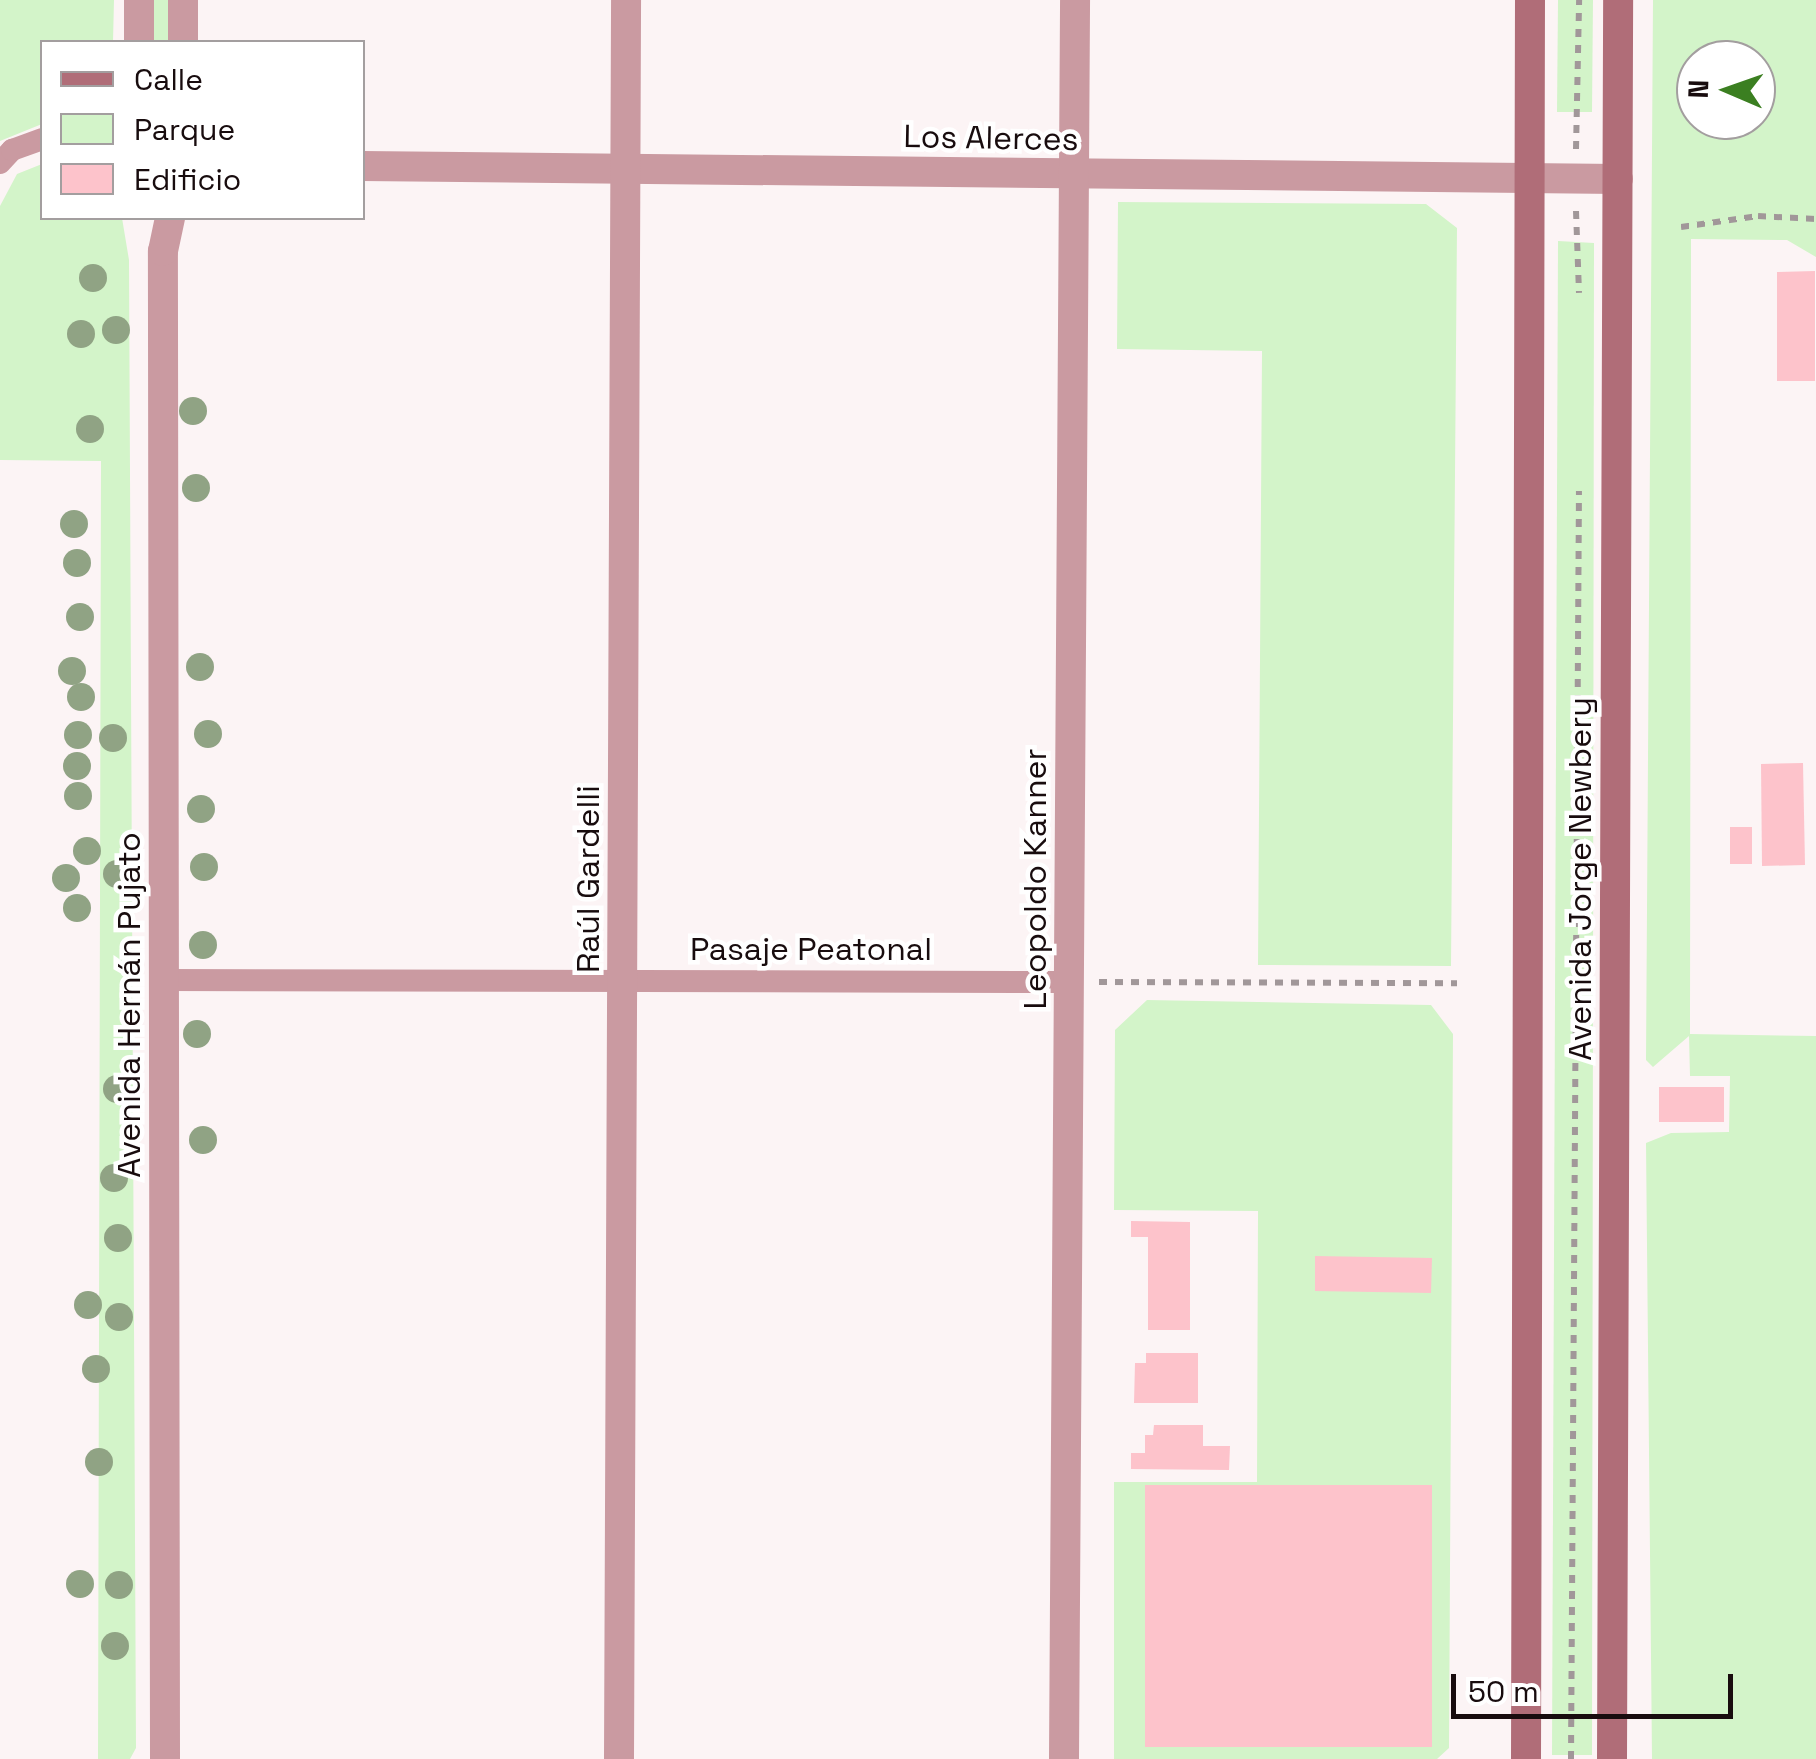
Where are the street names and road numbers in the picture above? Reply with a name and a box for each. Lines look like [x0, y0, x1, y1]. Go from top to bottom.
street label: Los Alerces [903, 117, 1079, 159]
street label: Avenida Jorge Newbery [1561, 697, 1599, 1061]
street label: Leopoldo Kanner [1016, 748, 1054, 1010]
street label: Raúl Gardelli [569, 785, 607, 973]
street label: Avenida Hernán Pujato [110, 832, 148, 1178]
street label: Pasaje Peatonal [690, 930, 932, 968]

